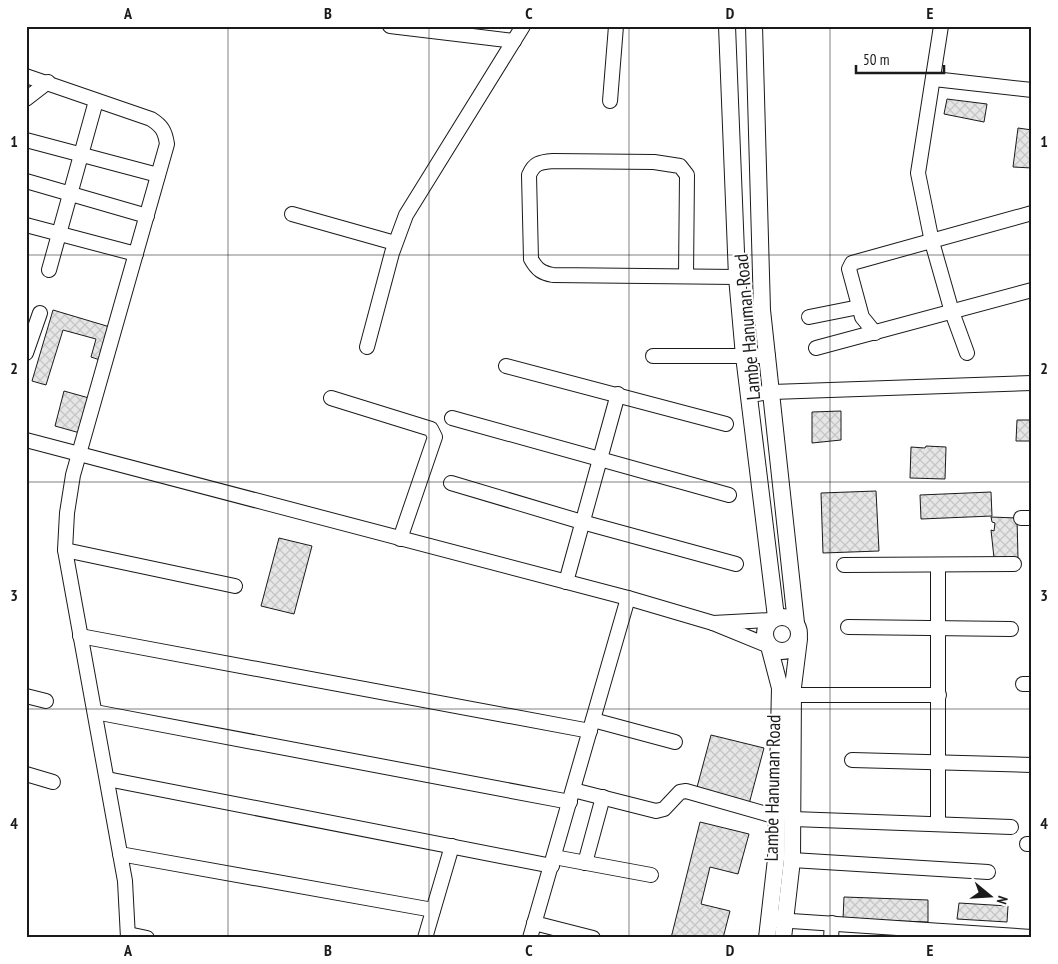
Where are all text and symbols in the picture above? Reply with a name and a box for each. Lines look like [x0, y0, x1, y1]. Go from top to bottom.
text: A [123, 3, 133, 23]
text: B [324, 3, 332, 23]
text: C [525, 3, 533, 23]
text: D [726, 3, 735, 23]
text: E [927, 3, 934, 23]
scale bar [856, 42, 943, 74]
text: 50 m [863, 50, 889, 69]
text: 1 [10, 131, 18, 151]
text: 1 [1040, 131, 1048, 151]
street label: Lambe Hanuman Road [729, 253, 765, 401]
text: 2 [10, 358, 18, 378]
text: 2 [1040, 358, 1048, 378]
text: 3 [10, 585, 18, 605]
text: 3 [1040, 585, 1048, 605]
street label: Lambe Hanuman Road [759, 714, 785, 862]
text: 4 [10, 813, 18, 833]
text: 4 [1040, 813, 1048, 833]
north arrow [966, 872, 1016, 922]
text: N [993, 894, 1012, 906]
text: A [123, 940, 133, 960]
text: B [324, 940, 332, 960]
text: C [525, 940, 533, 960]
text: D [726, 940, 735, 960]
text: E [927, 940, 934, 960]

